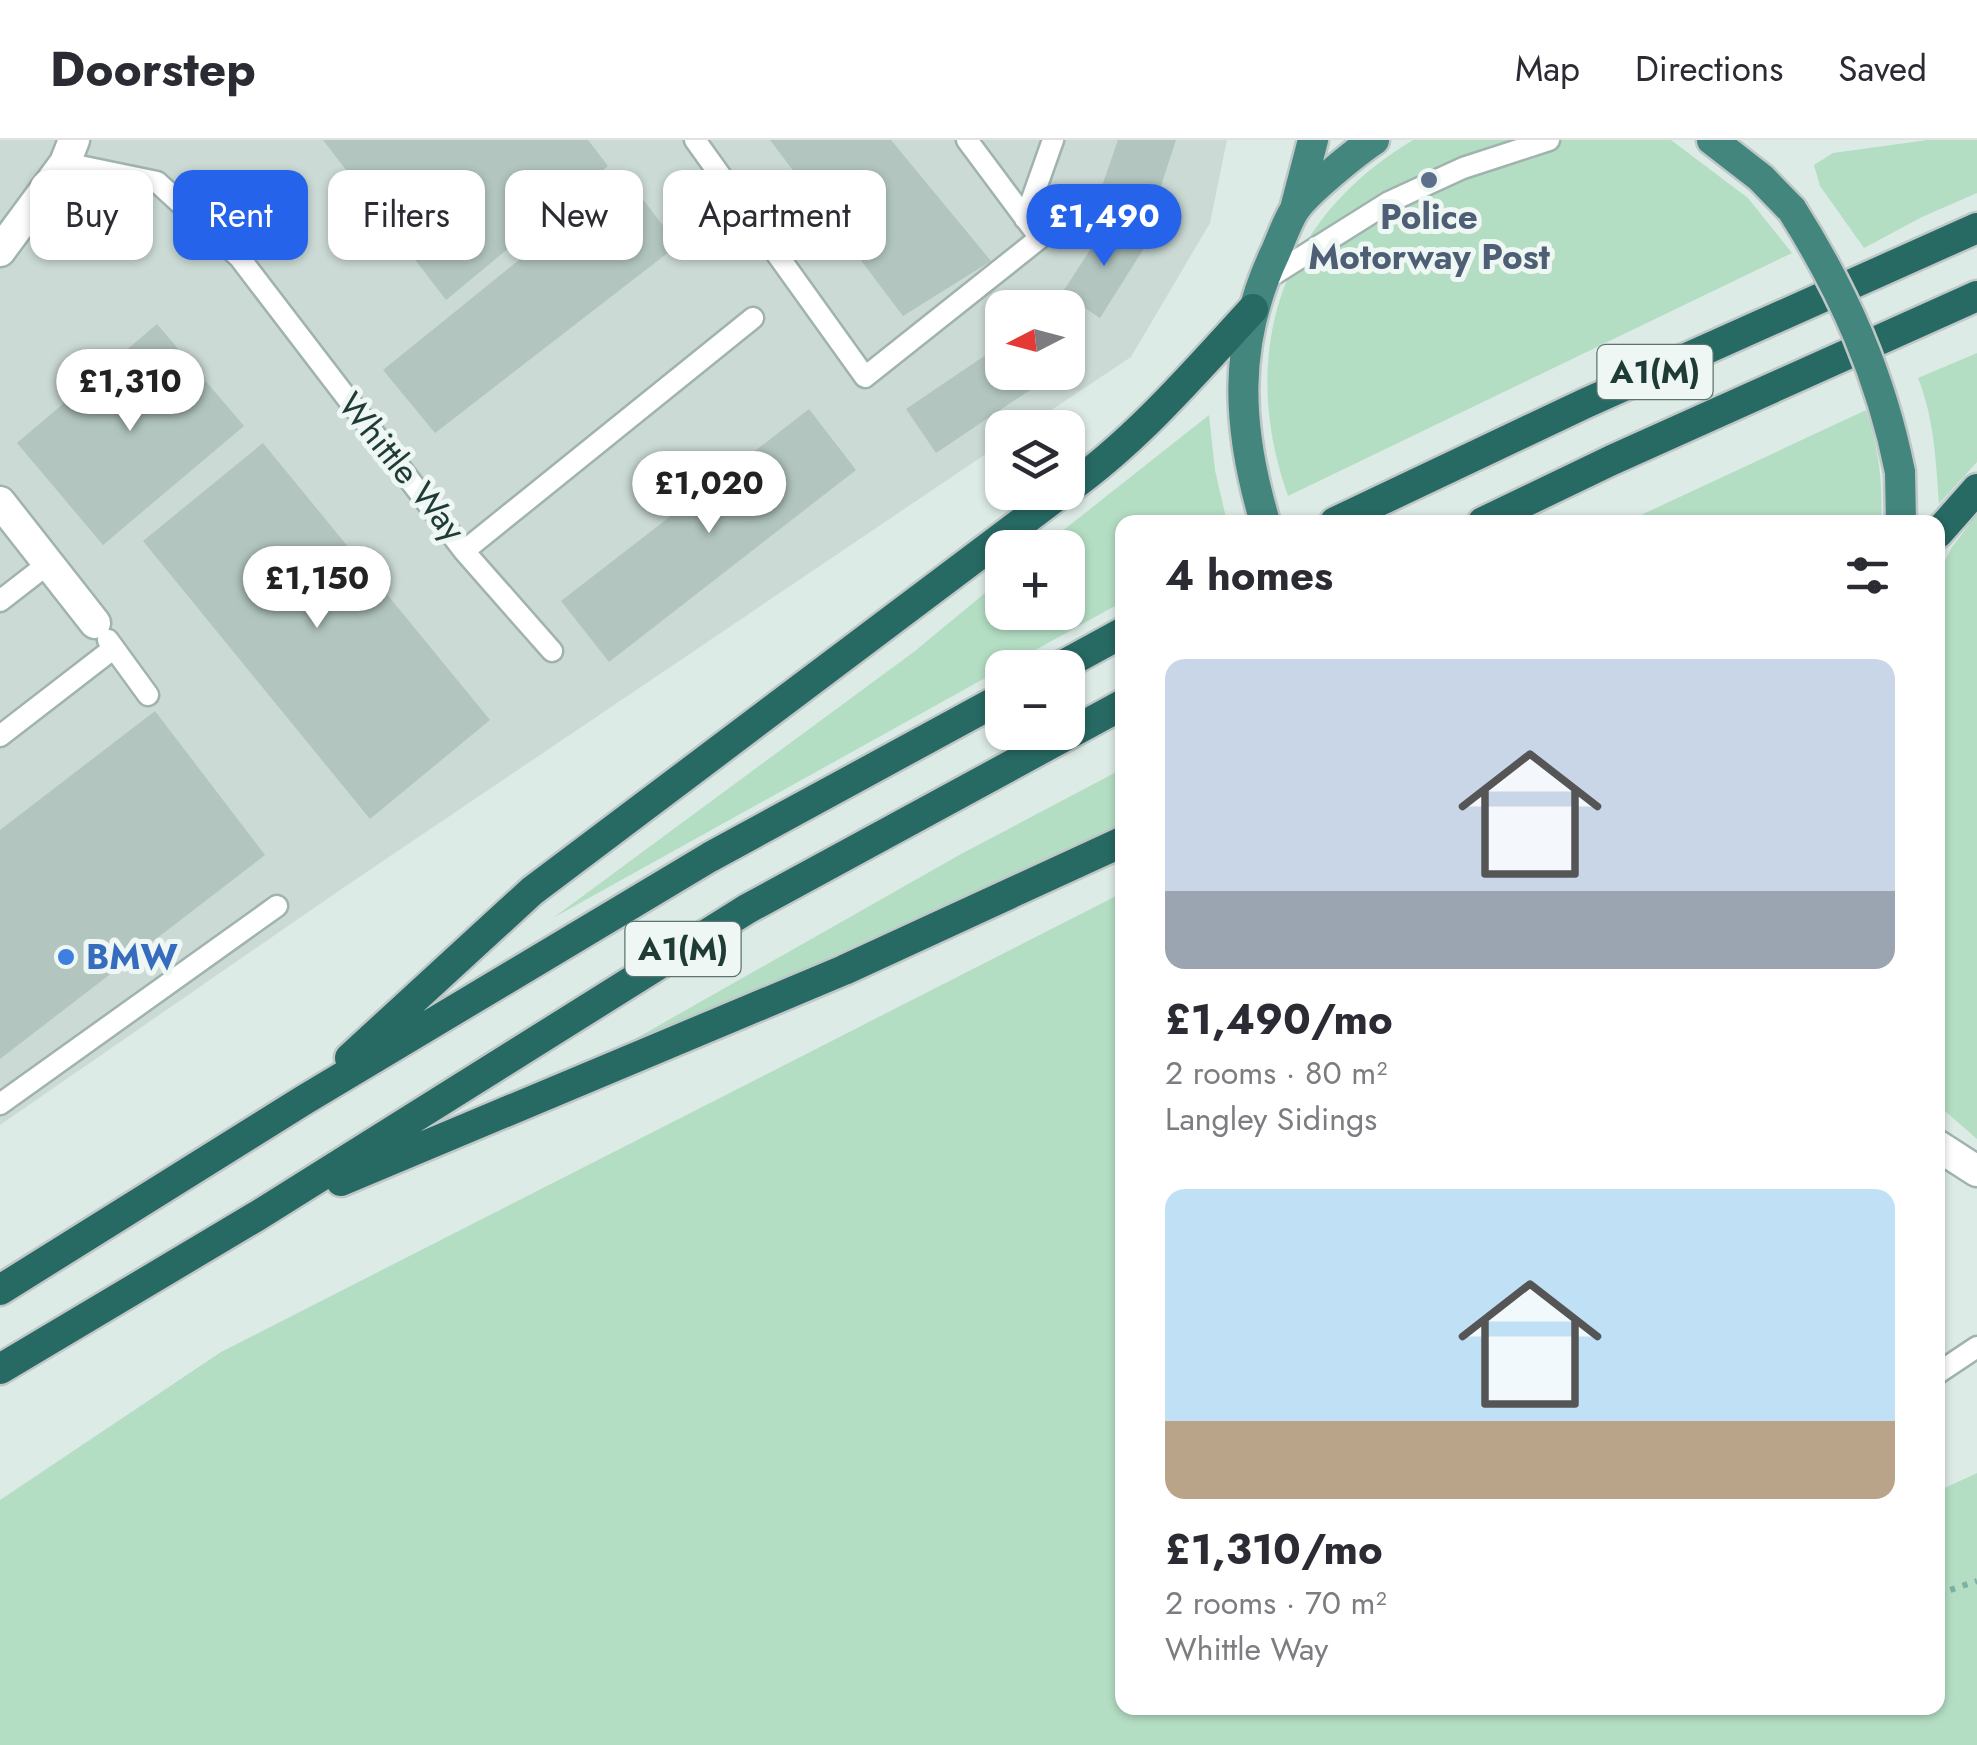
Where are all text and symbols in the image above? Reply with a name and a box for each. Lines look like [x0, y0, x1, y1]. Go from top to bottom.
text: Doorstep [50, 35, 256, 104]
text: Map [1515, 44, 1580, 94]
text: Directions [1635, 44, 1783, 94]
text: Saved [1838, 44, 1927, 94]
marker: Police Motorway Post [1418, 169, 1440, 191]
chip: Buy [30, 170, 153, 260]
chip: Rent [173, 170, 308, 260]
chip: Filters [328, 170, 485, 260]
chip: New [505, 170, 643, 260]
chip: Apartment [663, 170, 886, 260]
pin: £1,490 [1023, 184, 1185, 269]
place label: Police Motorway Post [1308, 192, 1550, 282]
text: £1,490 [1048, 193, 1160, 239]
north arrow [985, 290, 1085, 390]
map controls [985, 290, 1085, 750]
road number: A1(M) [1598, 345, 1712, 399]
pin: £1,310 [49, 349, 211, 434]
text: £1,310 [78, 358, 182, 404]
street label: Whittle Way [326, 382, 478, 553]
button: layers [985, 410, 1085, 510]
pin: £1,020 [628, 451, 790, 536]
text: £1,020 [654, 460, 764, 506]
button: + [985, 530, 1085, 630]
text: 4 homes [1165, 545, 1333, 606]
pin: £1,150 [236, 546, 398, 631]
icon: filters [1840, 548, 1895, 603]
text: £1,150 [265, 555, 369, 601]
button: − [985, 650, 1085, 750]
icon: home [1440, 724, 1620, 904]
road number: A1(M) [626, 922, 740, 976]
place label: BMW [86, 932, 178, 982]
marker: BMW [55, 946, 77, 968]
text: £1,490/mo [1165, 989, 1393, 1050]
text: 2 rooms · 80 m² [1165, 1050, 1387, 1096]
text: Langley Sidings [1165, 1096, 1377, 1142]
icon: home [1440, 1254, 1620, 1434]
text: £1,310/mo [1165, 1519, 1383, 1580]
text: 2 rooms · 70 m² [1165, 1580, 1387, 1626]
text: Whittle Way [1165, 1626, 1328, 1672]

